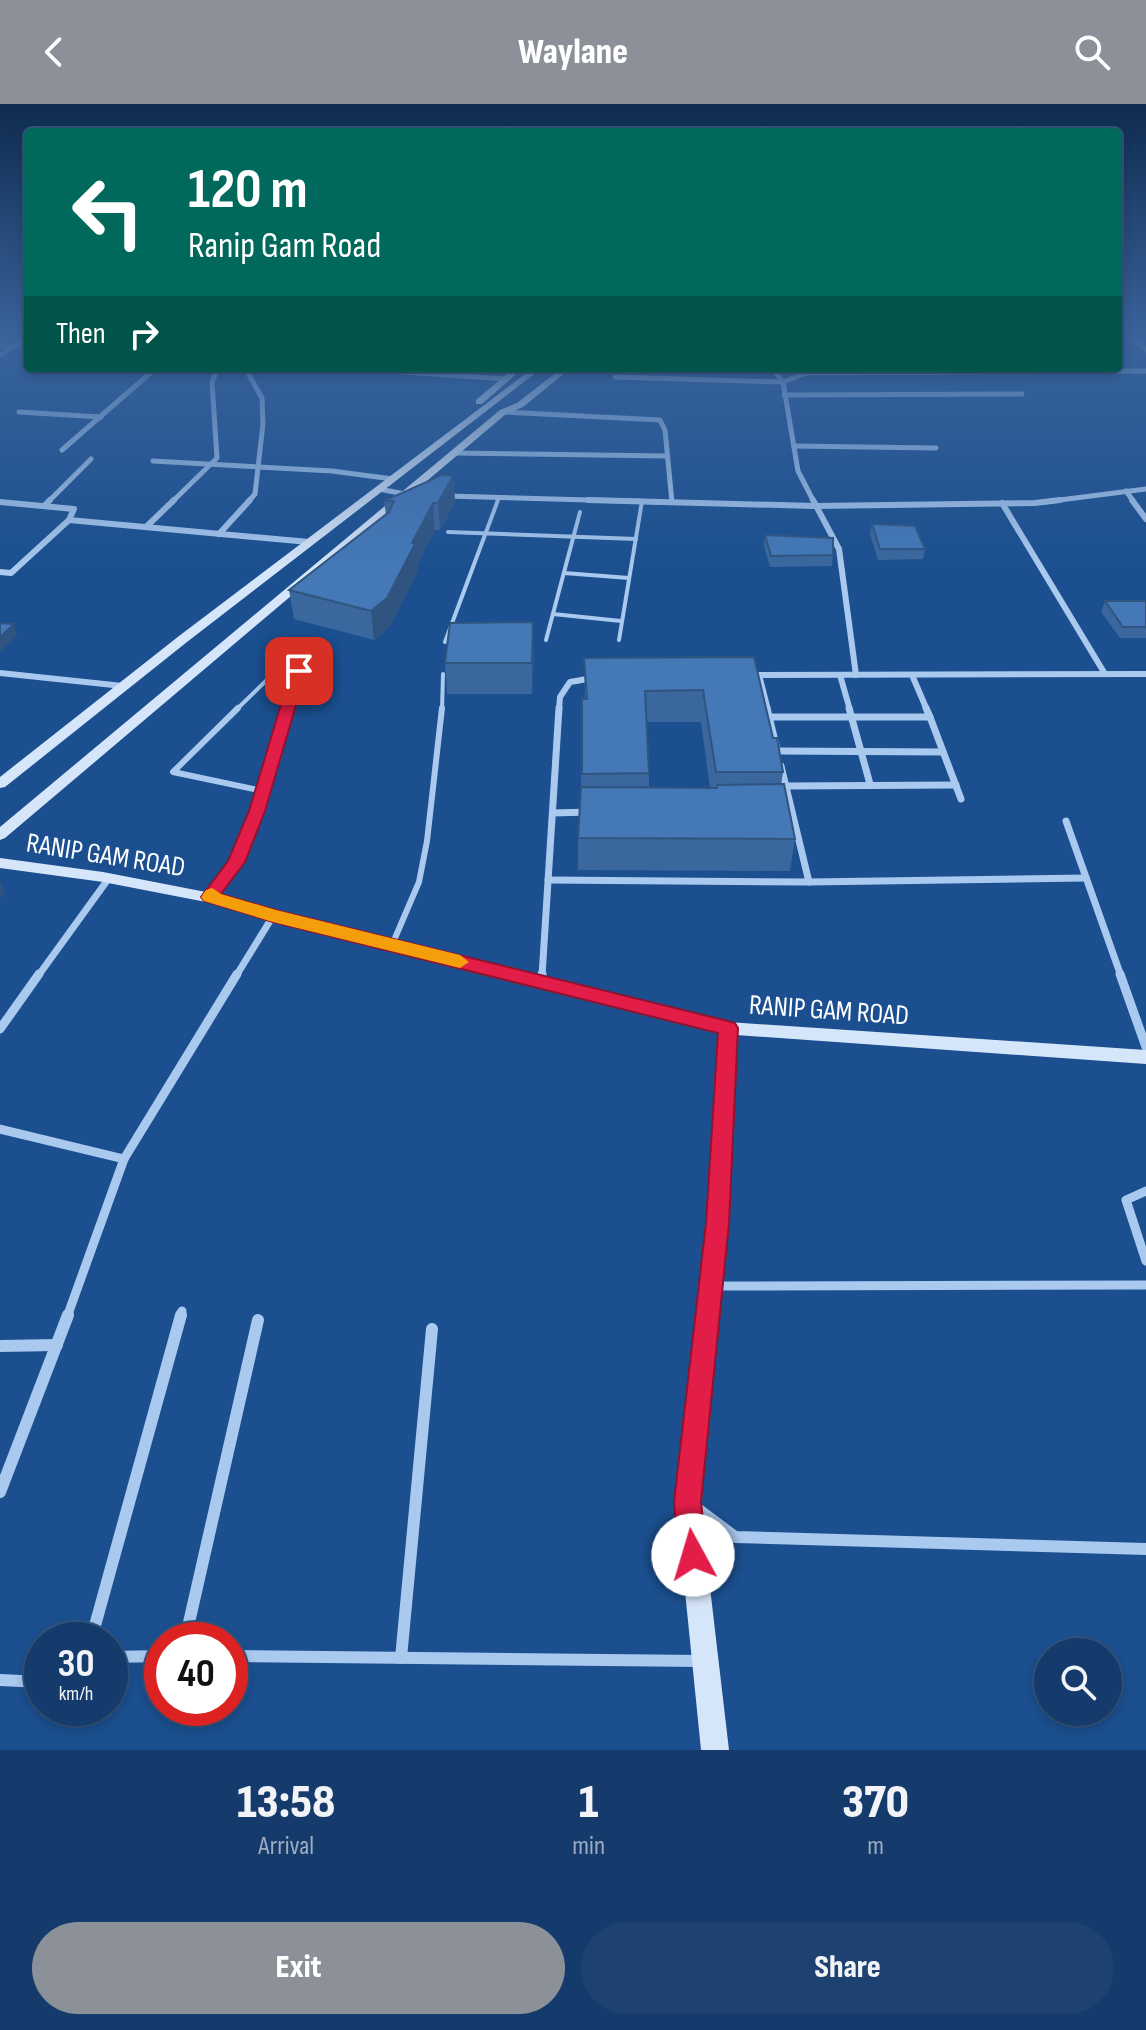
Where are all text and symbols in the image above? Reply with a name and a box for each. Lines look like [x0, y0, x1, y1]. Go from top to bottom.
icon: back [32, 30, 76, 74]
icon: search [1070, 30, 1114, 74]
text: Waylane [518, 31, 628, 74]
text: 120 m [188, 157, 308, 224]
icon: left [56, 160, 160, 264]
text: Ranip Gam Road [188, 225, 381, 268]
icon: right [122, 312, 166, 356]
text: Then [56, 316, 106, 352]
pin [265, 637, 333, 705]
icon: arrive [277, 649, 321, 693]
street label: RANIP GAM ROAD [24, 827, 187, 884]
street label: RANIP GAM ROAD [748, 988, 910, 1033]
position arrow [651, 1513, 735, 1597]
speed limit sign: 40 [144, 1622, 248, 1726]
map controls [1034, 1638, 1122, 1726]
button: search [1034, 1638, 1122, 1726]
text: 30 [58, 1640, 94, 1688]
text: km/h [59, 1682, 93, 1706]
text: 13:58 [237, 1774, 335, 1831]
text: 1 [579, 1774, 599, 1831]
text: 370 [842, 1774, 909, 1831]
text: Arrival [258, 1831, 314, 1862]
text: min [572, 1831, 605, 1862]
text: m [867, 1831, 884, 1862]
button: Exit [32, 1922, 565, 2014]
button: Share [581, 1922, 1114, 2014]

